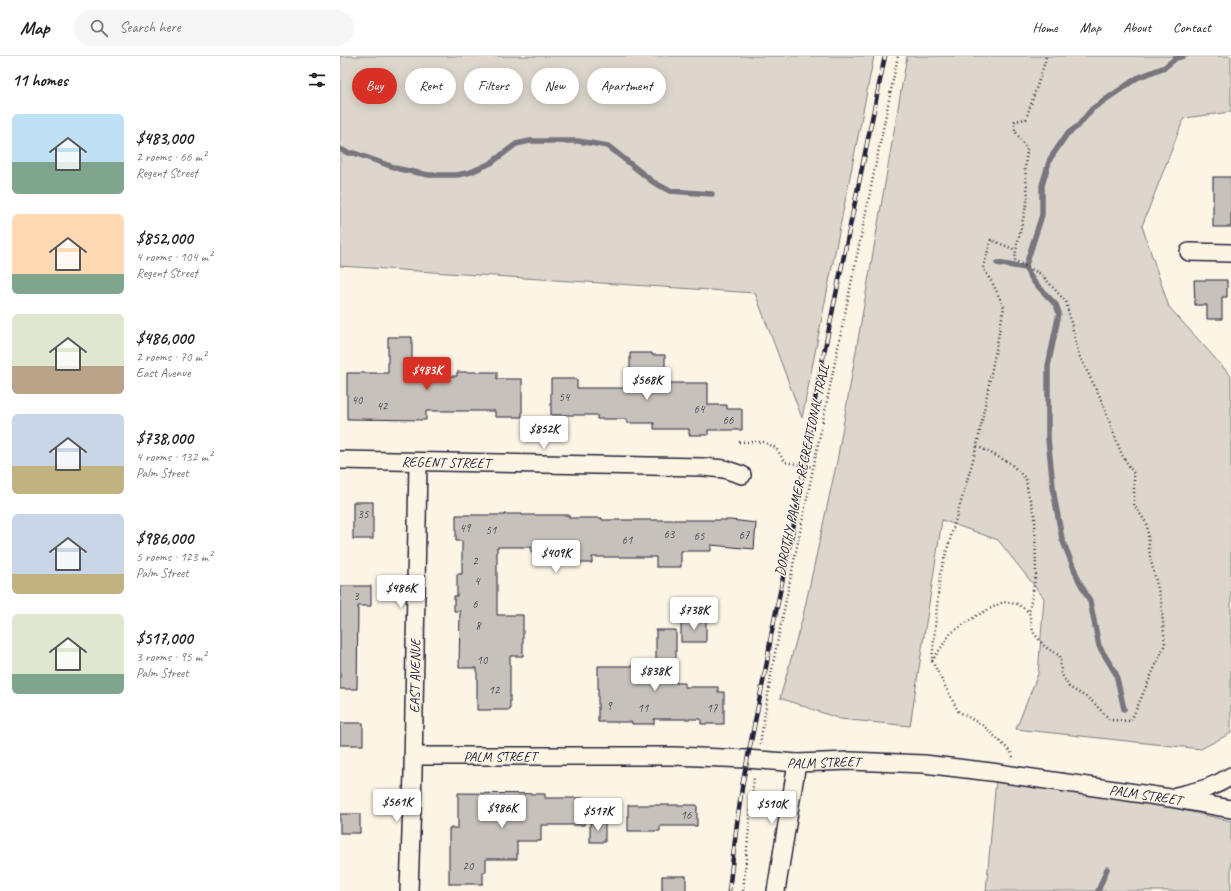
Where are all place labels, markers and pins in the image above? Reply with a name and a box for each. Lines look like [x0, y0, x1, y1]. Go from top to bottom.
pin: $483K [399, 357, 455, 391]
pin: $568K [619, 367, 675, 401]
pin: $852K [516, 416, 572, 450]
pin: $409K [528, 540, 584, 574]
pin: $486K [373, 575, 429, 609]
pin: $738K [666, 597, 722, 631]
pin: $838K [627, 658, 683, 692]
pin: $561K [369, 789, 425, 823]
pin: $510K [744, 791, 800, 825]
pin: $986K [474, 795, 530, 829]
pin: $517K [570, 798, 626, 832]

